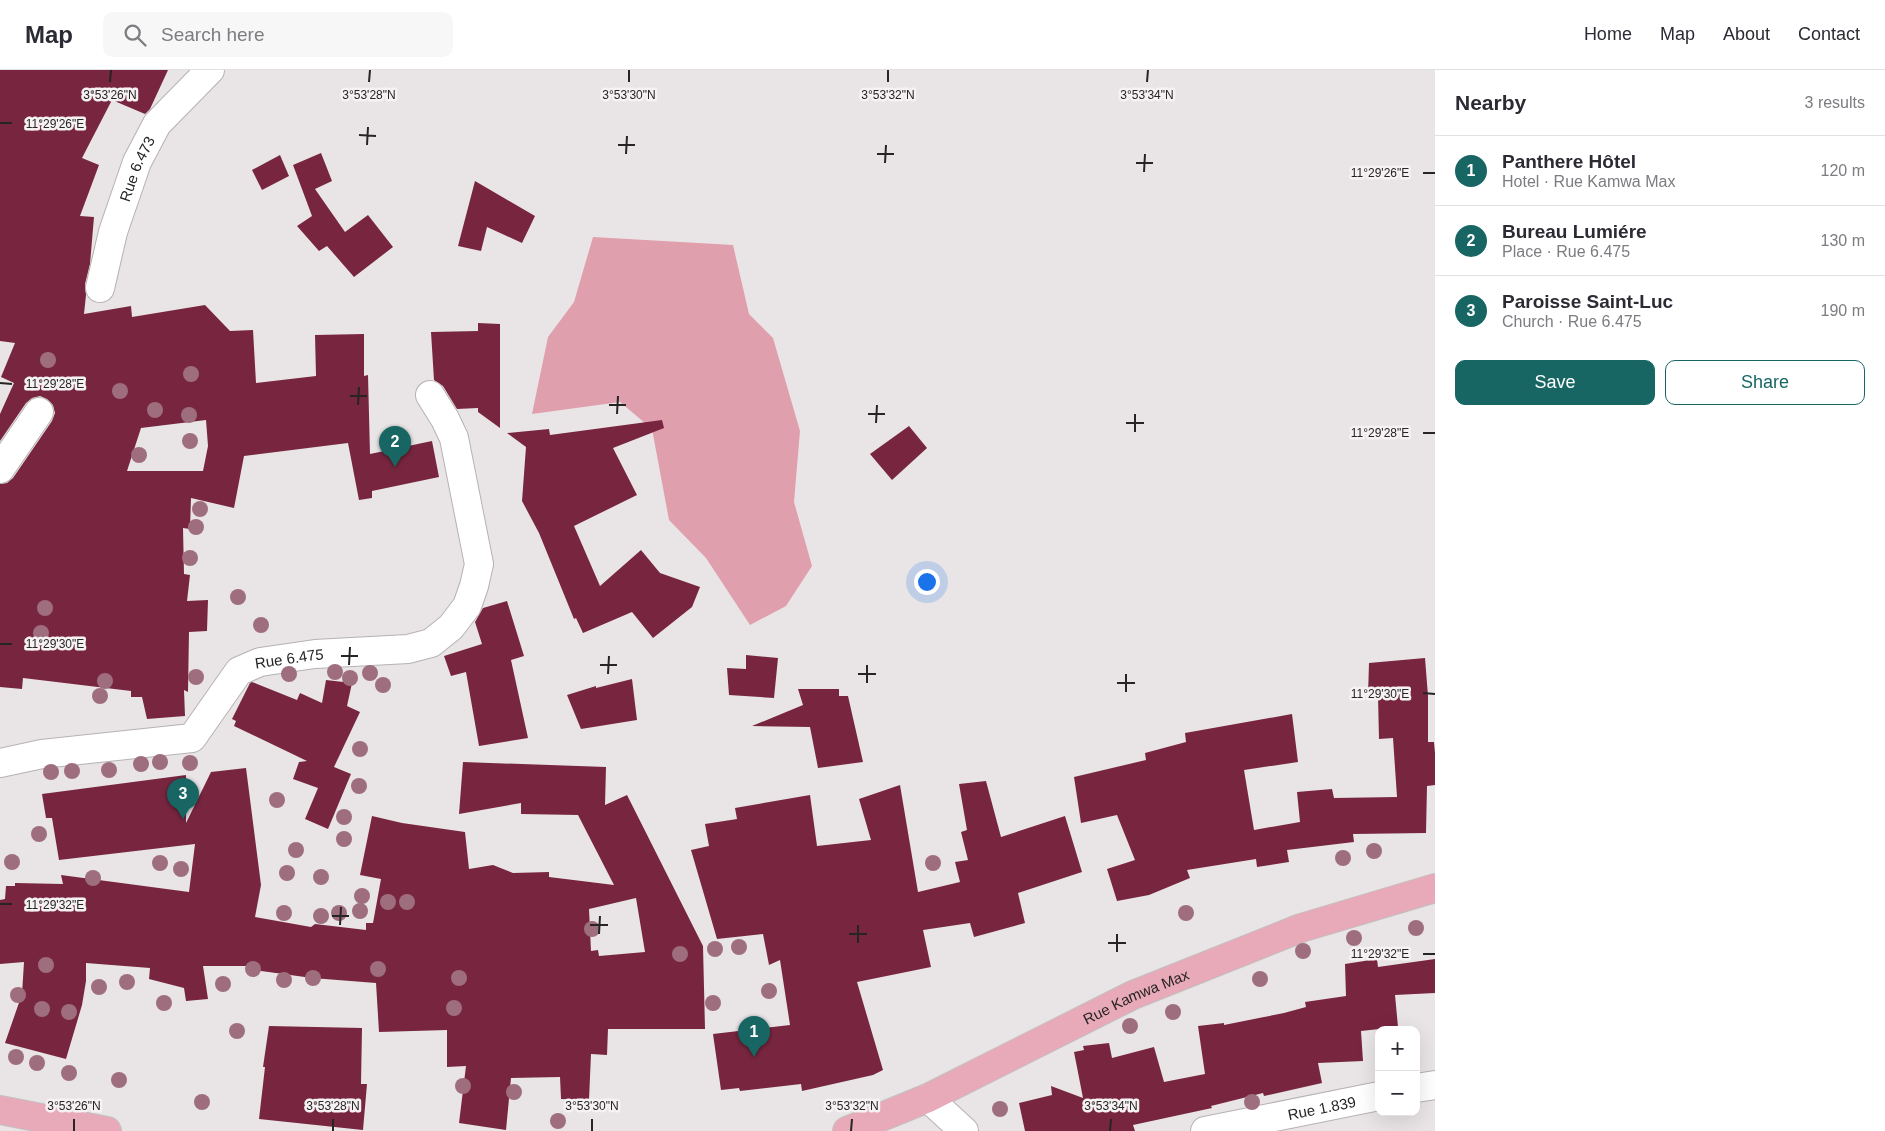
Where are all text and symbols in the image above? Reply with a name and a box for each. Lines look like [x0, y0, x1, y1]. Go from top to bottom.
search box [103, 12, 453, 57]
text: Map [25, 21, 73, 48]
icon: search [121, 21, 149, 49]
text: Search here [161, 24, 265, 45]
text: Home [1584, 24, 1632, 44]
text: Map [1660, 24, 1695, 44]
text: About [1723, 24, 1770, 44]
text: Contact [1798, 24, 1860, 44]
text: 3°53'26"N [83, 88, 137, 102]
text: 3°53'28"N [342, 88, 396, 102]
text: 3°53'30"N [602, 88, 656, 102]
text: 3°53'32"N [861, 88, 915, 102]
text: 3°53'34"N [1120, 88, 1174, 102]
text: Nearby [1455, 91, 1526, 114]
text: 3 results [1805, 94, 1865, 111]
text: 11°29'26"E [26, 117, 84, 131]
street label: Rue 6.473 [116, 133, 158, 204]
text: Panthere Hôtel [1502, 151, 1636, 172]
text: 1 [1467, 162, 1475, 179]
text: 120 m [1821, 162, 1865, 179]
text: 11°29'26"E [1351, 166, 1409, 180]
text: Hotel · Rue Kamwa Max [1502, 173, 1675, 190]
text: Bureau Lumiére [1502, 221, 1647, 242]
text: 2 [1467, 232, 1475, 249]
text: 130 m [1821, 232, 1865, 249]
text: Place · Rue 6.475 [1502, 243, 1630, 260]
text: Paroisse Saint-Luc [1502, 291, 1673, 312]
text: 3 [1467, 302, 1475, 319]
text: 190 m [1821, 302, 1865, 319]
text: Church · Rue 6.475 [1502, 313, 1642, 330]
button: Save [1455, 360, 1655, 405]
button: Share [1665, 360, 1865, 405]
text: 11°29'28"E [26, 377, 84, 391]
pin: 2 [379, 426, 411, 467]
text: 11°29'28"E [1351, 426, 1409, 440]
your location [914, 569, 940, 595]
text: 11°29'30"E [26, 637, 84, 651]
street label: Rue 6.475 [254, 645, 324, 671]
text: 11°29'30"E [1351, 687, 1409, 701]
pin: 3 [167, 778, 199, 819]
text: 11°29'32"E [26, 898, 84, 912]
text: 11°29'32"E [1351, 947, 1409, 961]
street label: Rue Kamwa Max [1080, 965, 1192, 1027]
pin: 1 [738, 1016, 770, 1057]
map controls [1375, 1026, 1420, 1116]
button: + [1375, 1026, 1420, 1071]
button: − [1375, 1071, 1420, 1116]
street label: Rue 1.839 [1286, 1092, 1357, 1123]
text: 3°53'26"N [47, 1099, 101, 1113]
text: 3°53'28"N [306, 1099, 360, 1113]
text: 3°53'30"N [565, 1099, 619, 1113]
text: 3°53'32"N [825, 1099, 879, 1113]
text: 3°53'34"N [1084, 1099, 1138, 1113]

